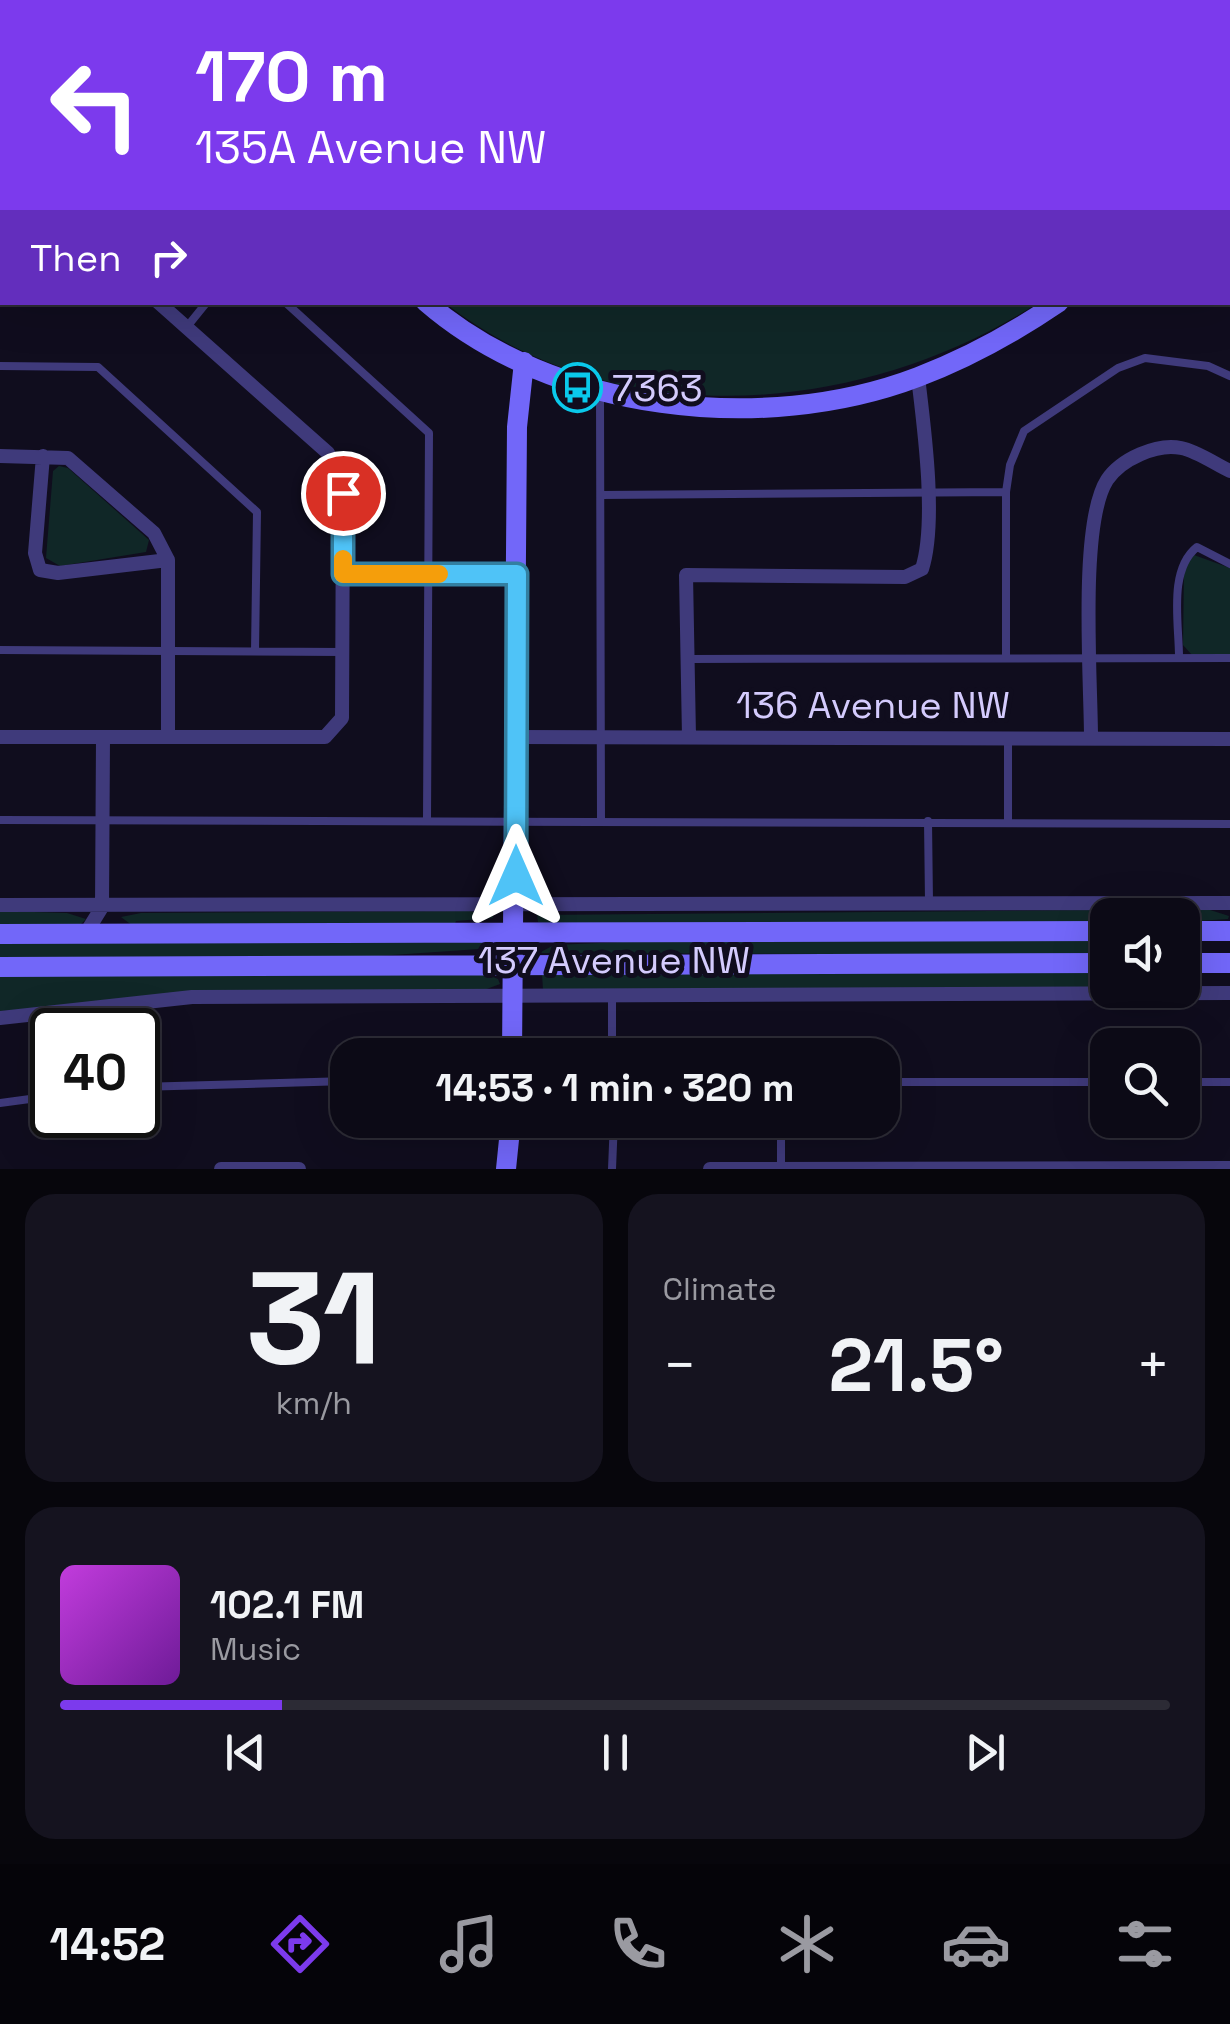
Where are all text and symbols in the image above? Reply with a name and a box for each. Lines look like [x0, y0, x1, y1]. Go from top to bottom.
text: 170 m [195, 32, 388, 121]
icon: left [30, 40, 160, 170]
text: 135A Avenue NW [195, 119, 546, 176]
icon: right [141, 230, 196, 285]
text: Then [30, 234, 121, 282]
bus stop icon: 7363 [551, 362, 603, 414]
place label: 7363 [612, 364, 703, 412]
pin [301, 451, 386, 536]
icon: arrive [316, 466, 371, 521]
street label: 136 Avenue NW [736, 681, 1010, 729]
position arrow [464, 824, 568, 928]
map controls [1090, 898, 1200, 1138]
button: sound [1090, 898, 1200, 1008]
street label: 137 Avenue NW [478, 936, 750, 984]
speed limit sign: 40 [30, 1008, 160, 1138]
button: search [1090, 1028, 1200, 1138]
text: 14:53 · 1 min · 320 m [436, 1064, 794, 1112]
text: 31 [246, 1235, 381, 1401]
text: Climate [663, 1269, 777, 1309]
text: 21.5° [829, 1317, 1004, 1413]
text: − [663, 1330, 697, 1400]
text: + [1136, 1330, 1170, 1400]
text: km/h [276, 1383, 352, 1423]
text: 102.1 FM [210, 1581, 364, 1629]
text: Music [210, 1629, 301, 1669]
icon: previous [218, 1725, 273, 1780]
icon: pause [588, 1725, 643, 1780]
icon: next [958, 1725, 1013, 1780]
icon: directions [265, 1909, 335, 1979]
icon: music [434, 1909, 504, 1979]
icon: phone [603, 1909, 673, 1979]
icon: climate [772, 1909, 842, 1979]
icon: car [941, 1909, 1011, 1979]
icon: filters [1110, 1909, 1180, 1979]
text: 14:52 [50, 1916, 165, 1973]

